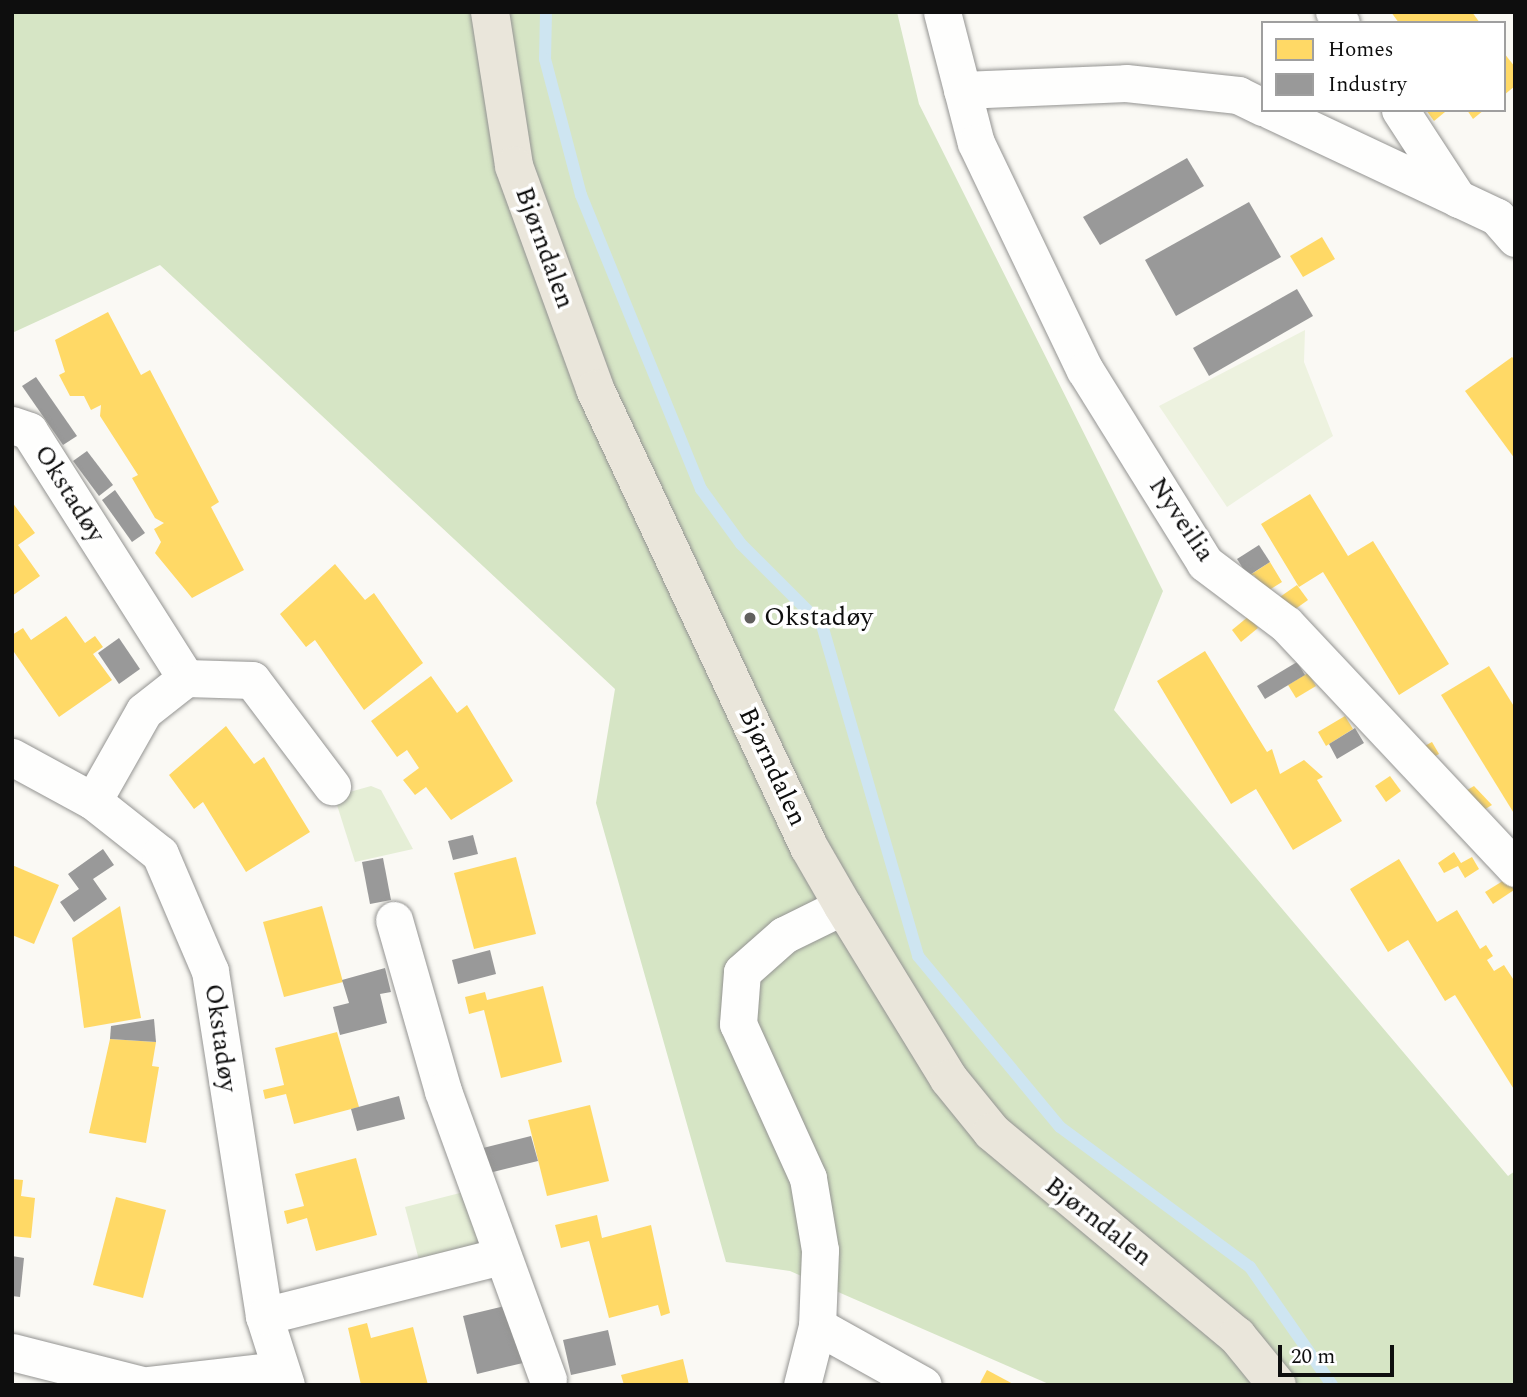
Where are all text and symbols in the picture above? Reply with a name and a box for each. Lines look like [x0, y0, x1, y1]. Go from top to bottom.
legend [1261, 21, 1506, 112]
text: Homes [1328, 34, 1394, 66]
text: Industry [1328, 69, 1407, 101]
street label: Bjørndalen [508, 183, 580, 313]
street label: Okstadøy [27, 440, 111, 548]
street label: Nyveilia [1142, 472, 1220, 568]
place label: Okstadøy [764, 602, 873, 634]
marker: Okstadøy [742, 610, 758, 626]
street label: Bjørndalen [731, 703, 813, 831]
street label: Okstadøy [197, 982, 243, 1094]
street label: Bjørndalen [1038, 1171, 1158, 1273]
scale bar [1282, 1330, 1398, 1374]
text: 20 m [1291, 1341, 1335, 1373]

